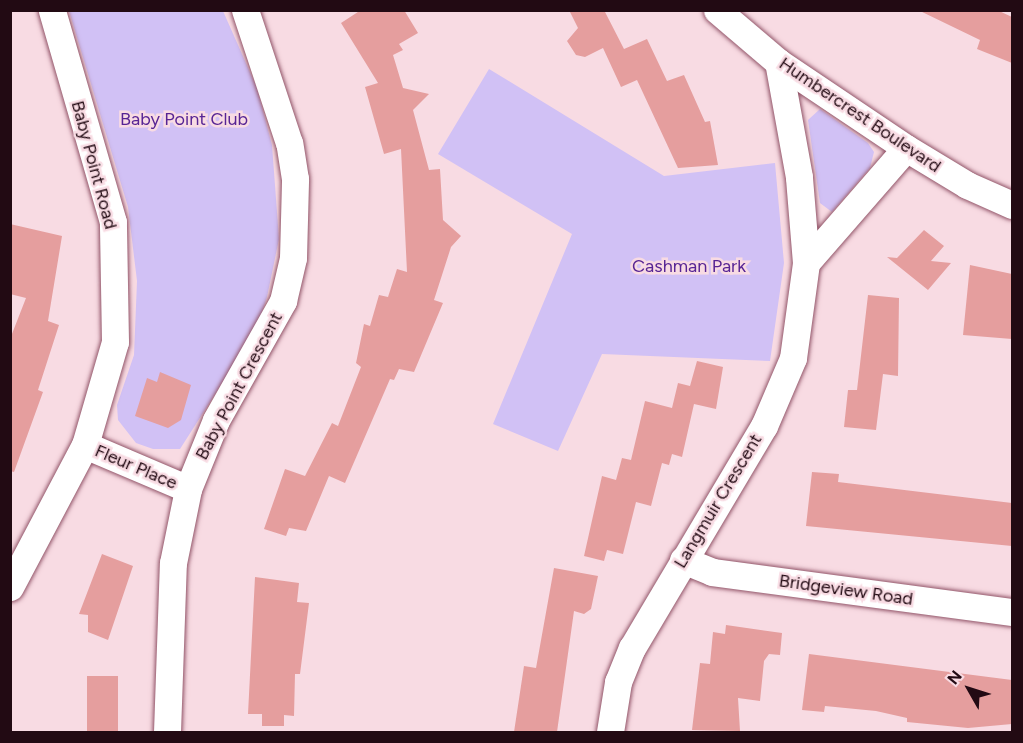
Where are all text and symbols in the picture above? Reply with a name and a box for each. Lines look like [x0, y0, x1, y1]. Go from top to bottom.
street label: Humbercrest Boulevard [775, 53, 945, 177]
street label: Baby Point Road [66, 98, 122, 232]
park label: Baby Point Club [120, 108, 248, 130]
park label: Cashman Park [632, 255, 746, 277]
street label: Baby Point Crescent [191, 308, 287, 464]
street label: Langmuir Crescent [669, 430, 767, 572]
street label: Fleur Place [92, 440, 180, 494]
street label: Bridgeview Road [778, 570, 914, 610]
north arrow [939, 659, 999, 719]
text: N [943, 667, 966, 688]

